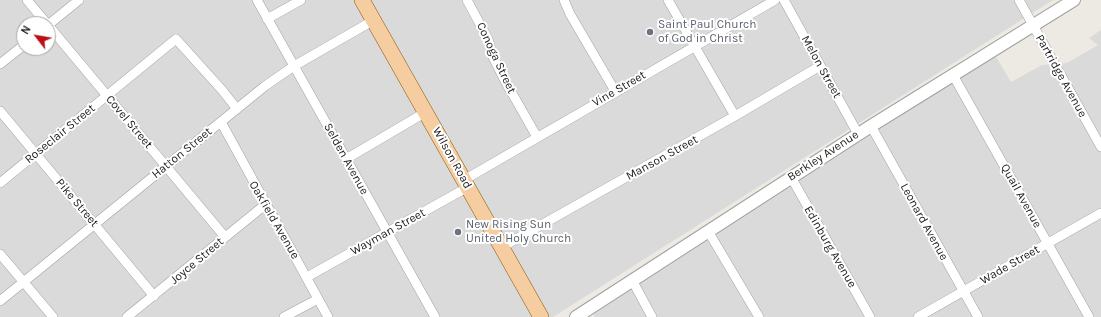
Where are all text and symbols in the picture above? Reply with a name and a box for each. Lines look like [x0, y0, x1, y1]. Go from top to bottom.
north arrow [16, 16, 56, 56]
place label: Saint Paul Church of God in Christ [658, 18, 756, 46]
street label: Conoga Street [473, 20, 519, 96]
text: N [19, 23, 34, 37]
marker: Saint Paul Church of God in Christ [645, 27, 655, 37]
street label: Partridge Avenue [1032, 32, 1090, 120]
street label: Melon Street [798, 33, 844, 101]
street label: Vine Street [590, 68, 648, 110]
street label: Covel Street [103, 92, 155, 152]
street label: Roseclair Street [22, 101, 98, 167]
street label: Selden Avenue [320, 121, 372, 197]
street label: Hatton Street [149, 124, 215, 182]
street label: Wilson Road [429, 125, 475, 191]
street label: Berkley Avenue [785, 128, 861, 184]
street label: Manson Street [624, 132, 700, 184]
street label: Quail Avenue [997, 161, 1045, 231]
street label: Pike Street [53, 176, 101, 230]
street label: Oakfield Avenue [246, 178, 302, 262]
street label: Leonard Avenue [897, 181, 951, 263]
street label: Edinburg Avenue [801, 203, 859, 291]
street label: Wayman Street [348, 205, 428, 259]
place label: New Rising Sun United Holy Church [466, 218, 571, 246]
marker: New Rising Sun United Holy Church [453, 227, 463, 237]
street label: Joyce Street [167, 235, 227, 287]
street label: Wade Street [978, 242, 1042, 288]

